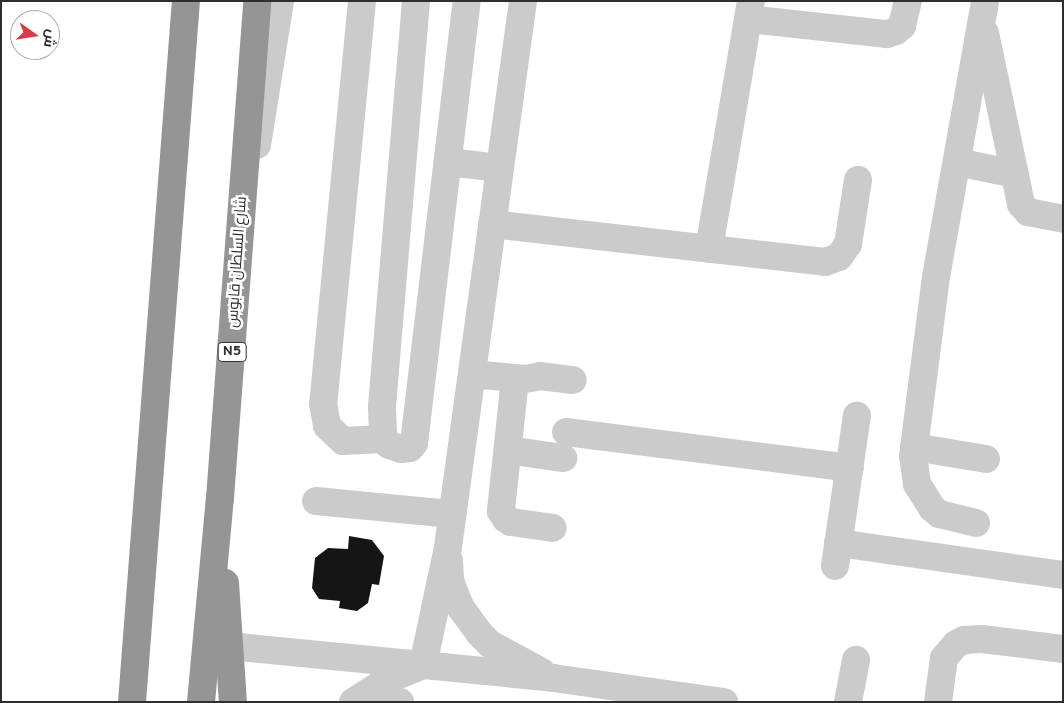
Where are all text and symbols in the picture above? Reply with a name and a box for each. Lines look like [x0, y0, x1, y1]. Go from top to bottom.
north arrow [10, 10, 60, 60]
text: ش [39, 28, 59, 49]
street label: شارع السلطان قابوس [224, 196, 252, 328]
road number: N5 [217, 341, 247, 364]

